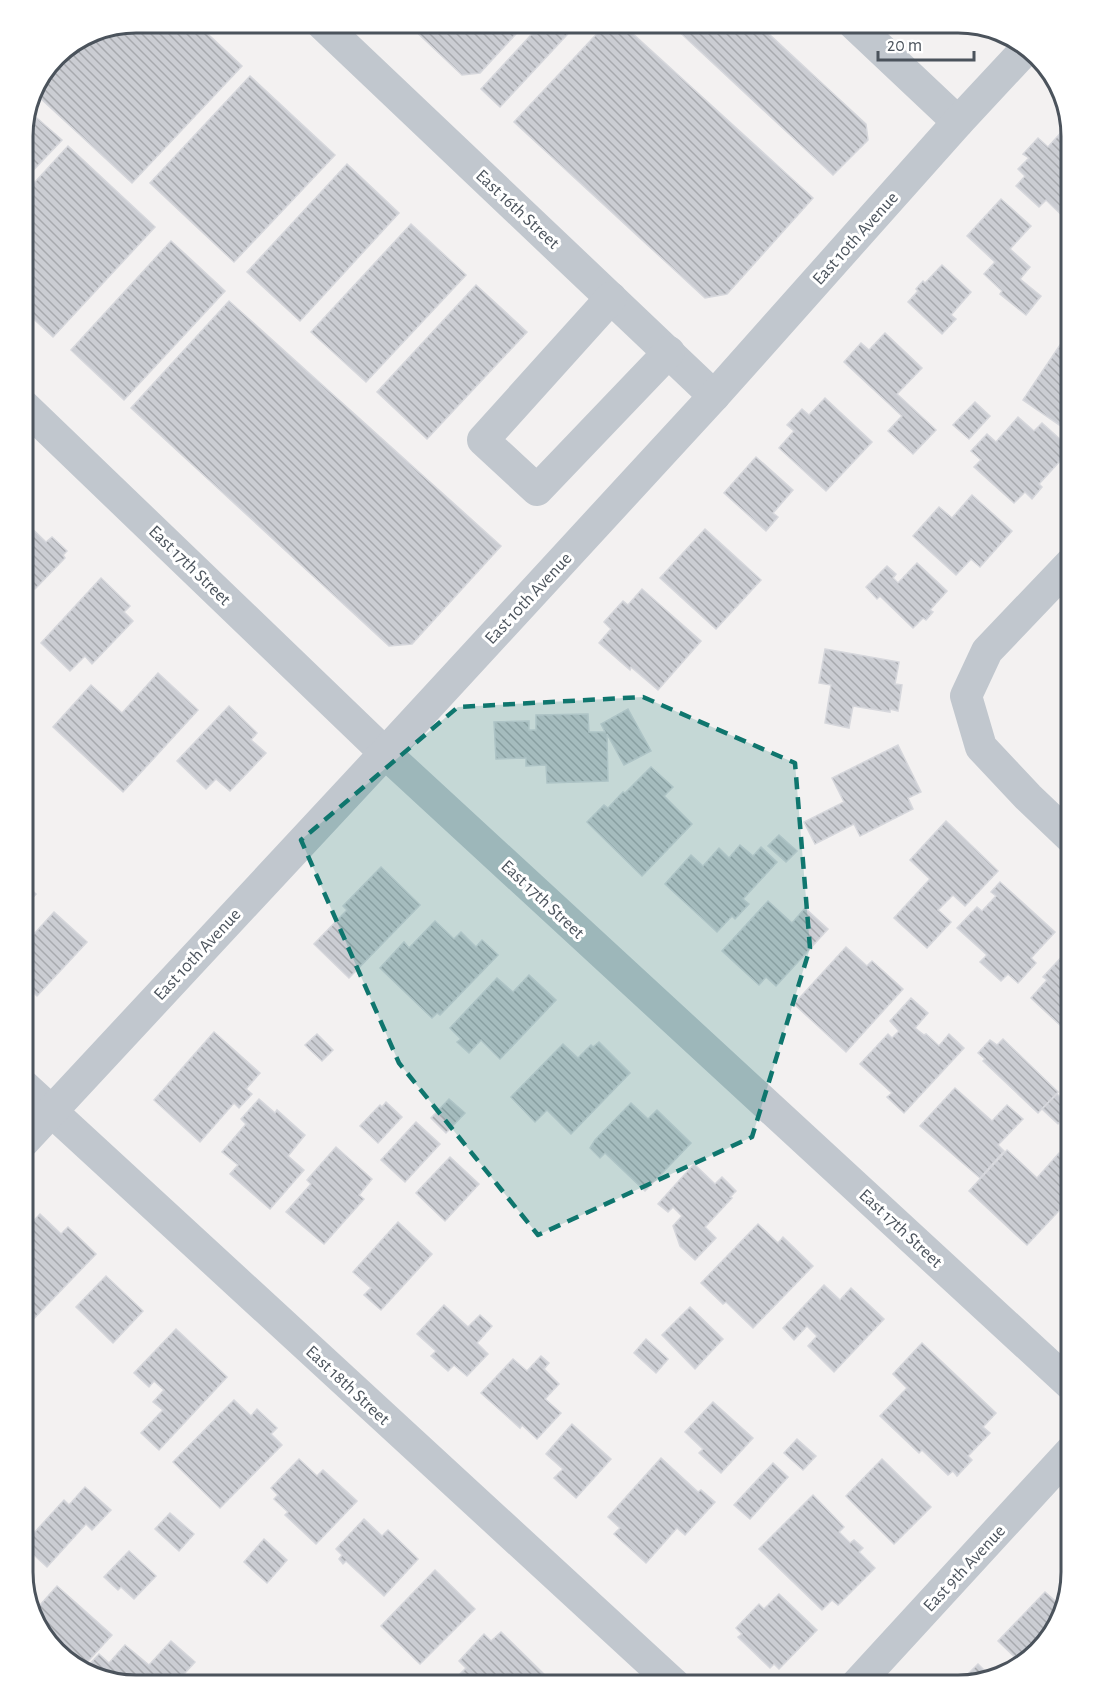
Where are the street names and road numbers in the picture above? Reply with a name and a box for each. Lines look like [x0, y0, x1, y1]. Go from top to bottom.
street label: East 16th Street [472, 167, 563, 253]
street label: East 10th Avenue [809, 189, 902, 289]
street label: East 17th Street [145, 522, 234, 609]
street label: East 10th Avenue [482, 549, 576, 648]
street label: East 17th Street [497, 857, 587, 943]
street label: East 10th Avenue [151, 905, 245, 1004]
street label: East 17th Street [855, 1186, 945, 1272]
street label: East 18th Street [302, 1343, 393, 1429]
street label: East 9th Avenue [920, 1522, 1009, 1615]

